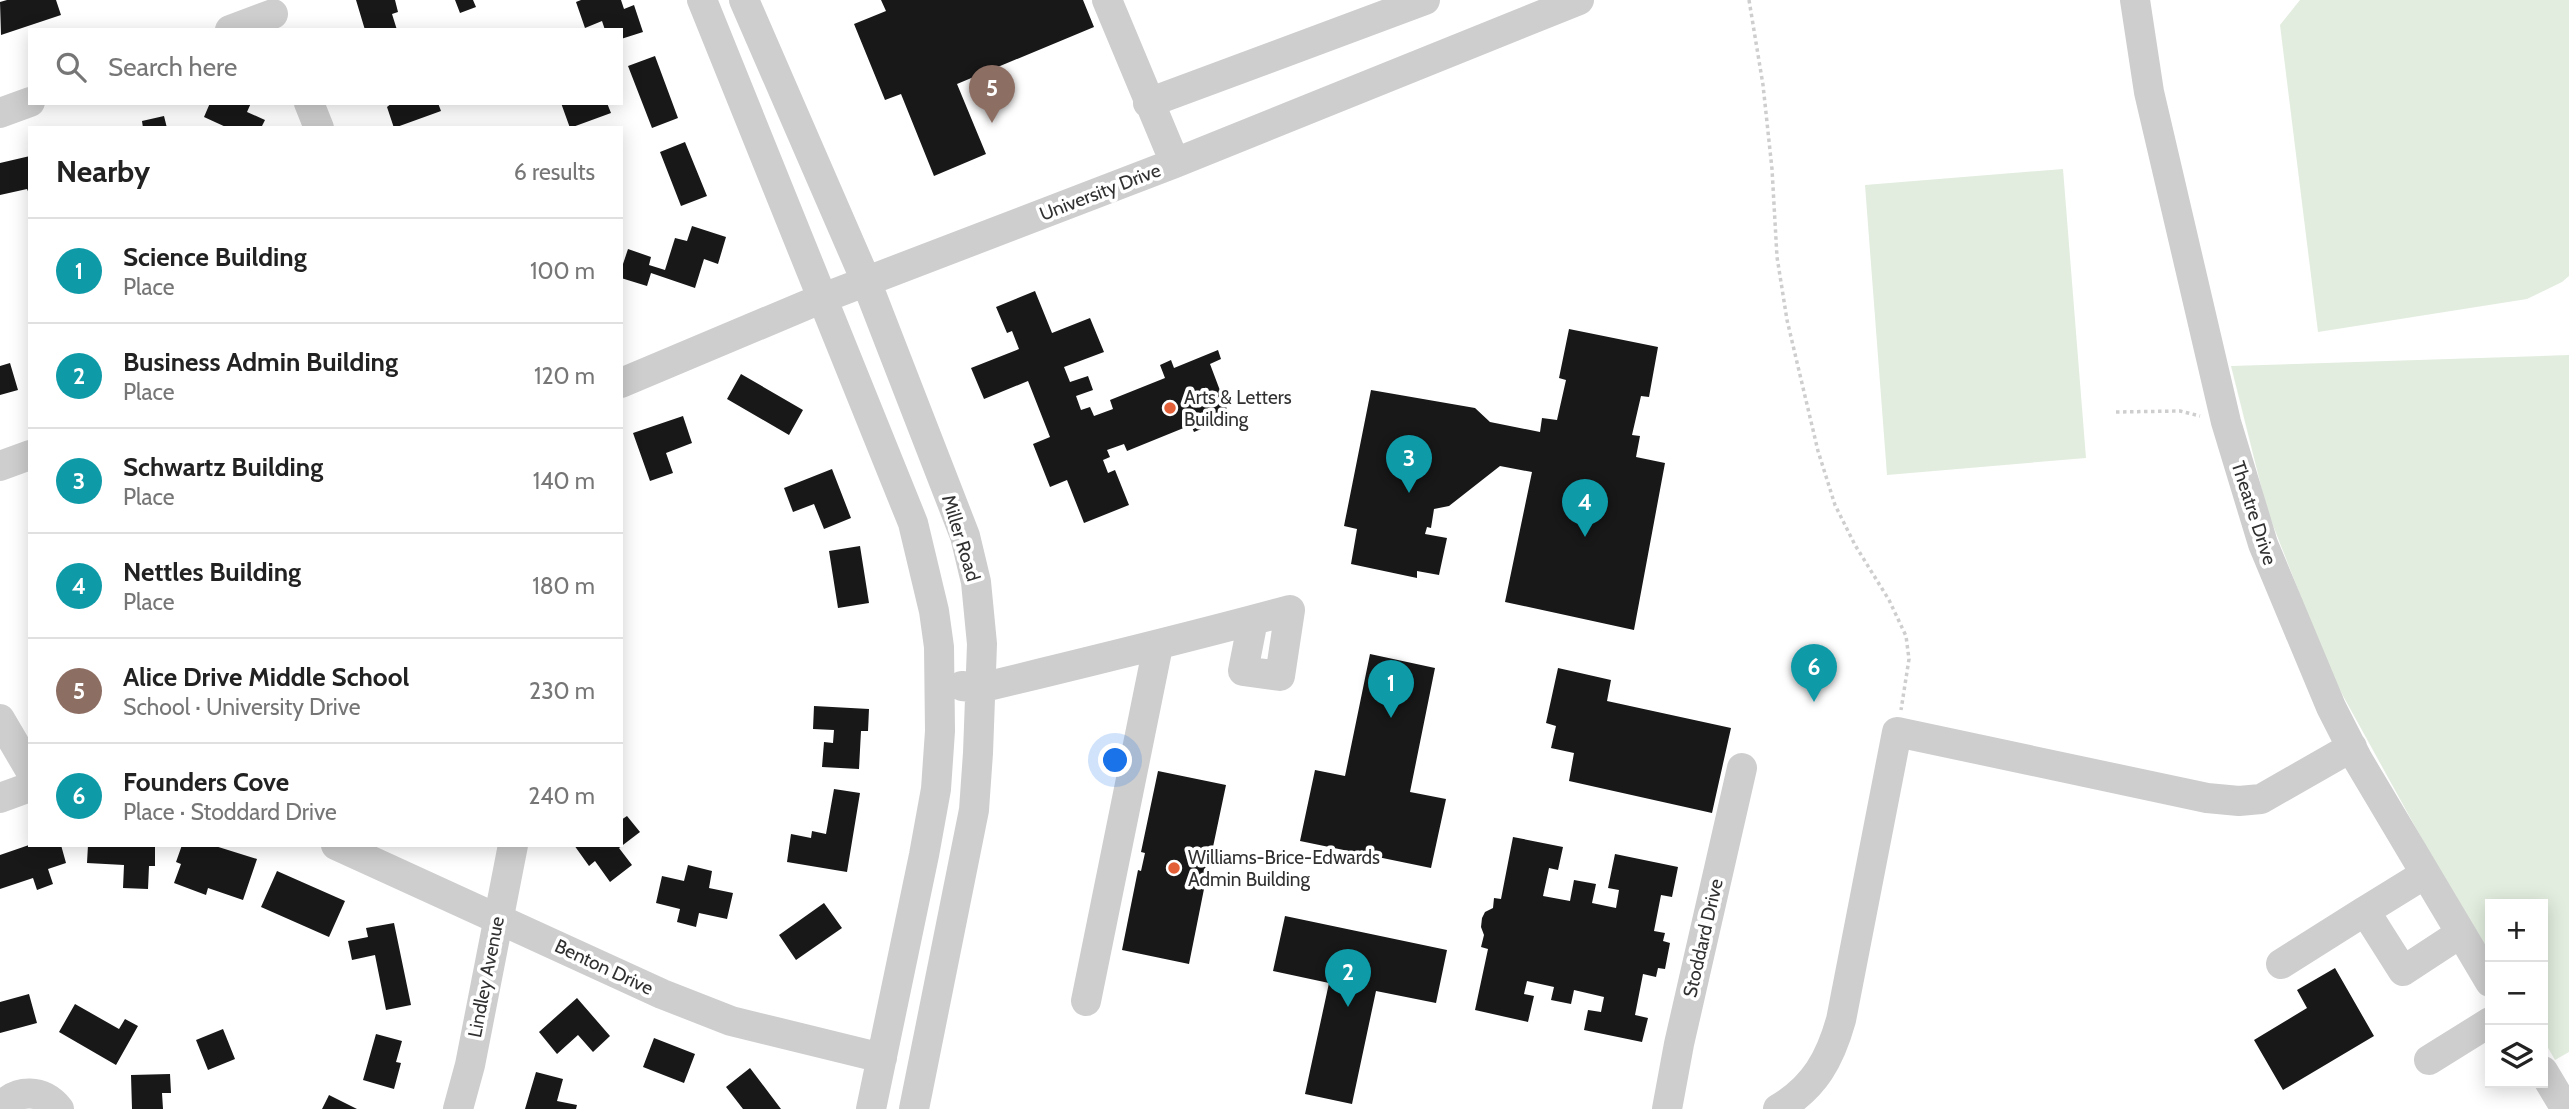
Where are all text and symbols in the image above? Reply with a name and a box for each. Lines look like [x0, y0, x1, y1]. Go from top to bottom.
search box [28, 28, 623, 105]
icon: search [52, 48, 90, 86]
text: Search here [108, 51, 237, 83]
pin: 5 [969, 65, 1015, 123]
text: Nearby [56, 153, 150, 190]
text: 6 results [514, 158, 595, 186]
street label: University Drive [1036, 158, 1164, 226]
text: Science Building [123, 241, 307, 273]
text: 1 [75, 257, 83, 285]
text: 100 m [530, 257, 595, 285]
text: Place [123, 273, 175, 301]
text: Business Admin Building [123, 346, 398, 378]
text: 2 [73, 362, 85, 390]
text: 120 m [534, 362, 595, 390]
text: Place [123, 378, 175, 406]
place label: Arts & Letters Building [1184, 386, 1292, 431]
marker: Arts & Letters Building [1162, 400, 1178, 416]
pin: 3 [1386, 435, 1432, 493]
text: Schwartz Building [123, 451, 323, 483]
street label: Theatre Drive [2226, 458, 2282, 568]
text: 3 [73, 467, 85, 495]
text: 140 m [533, 467, 595, 495]
pin: 4 [1562, 479, 1608, 537]
text: Place [123, 483, 175, 511]
street label: Miller Road [937, 492, 985, 584]
text: Nettles Building [123, 556, 301, 588]
text: 4 [72, 572, 86, 600]
text: 180 m [532, 572, 595, 600]
text: Place [123, 588, 175, 616]
pin: 6 [1791, 644, 1837, 702]
pin: 1 [1368, 660, 1414, 718]
text: Alice Drive Middle School [123, 661, 409, 693]
text: 5 [73, 677, 85, 705]
text: 230 m [529, 677, 595, 705]
text: School · University Drive [123, 693, 361, 721]
your location [1098, 743, 1132, 777]
text: Founders Cove [123, 766, 289, 798]
text: 6 [73, 782, 85, 810]
text: 240 m [528, 782, 595, 810]
text: Place · Stoddard Drive [123, 798, 337, 826]
place label: Williams-Brice-Edwards Admin Building [1188, 846, 1380, 891]
marker: Williams-Brice-Edwards Admin Building [1166, 860, 1182, 876]
street label: Stoddard Drive [1678, 876, 1728, 1000]
map controls [2485, 899, 2548, 1088]
button: + [2485, 899, 2548, 962]
street label: Lindley Avenue [463, 914, 509, 1039]
street label: Benton Drive [551, 934, 657, 1000]
pin: 2 [1325, 949, 1371, 1007]
button: − [2485, 962, 2548, 1025]
button: layers [2485, 1025, 2548, 1088]

